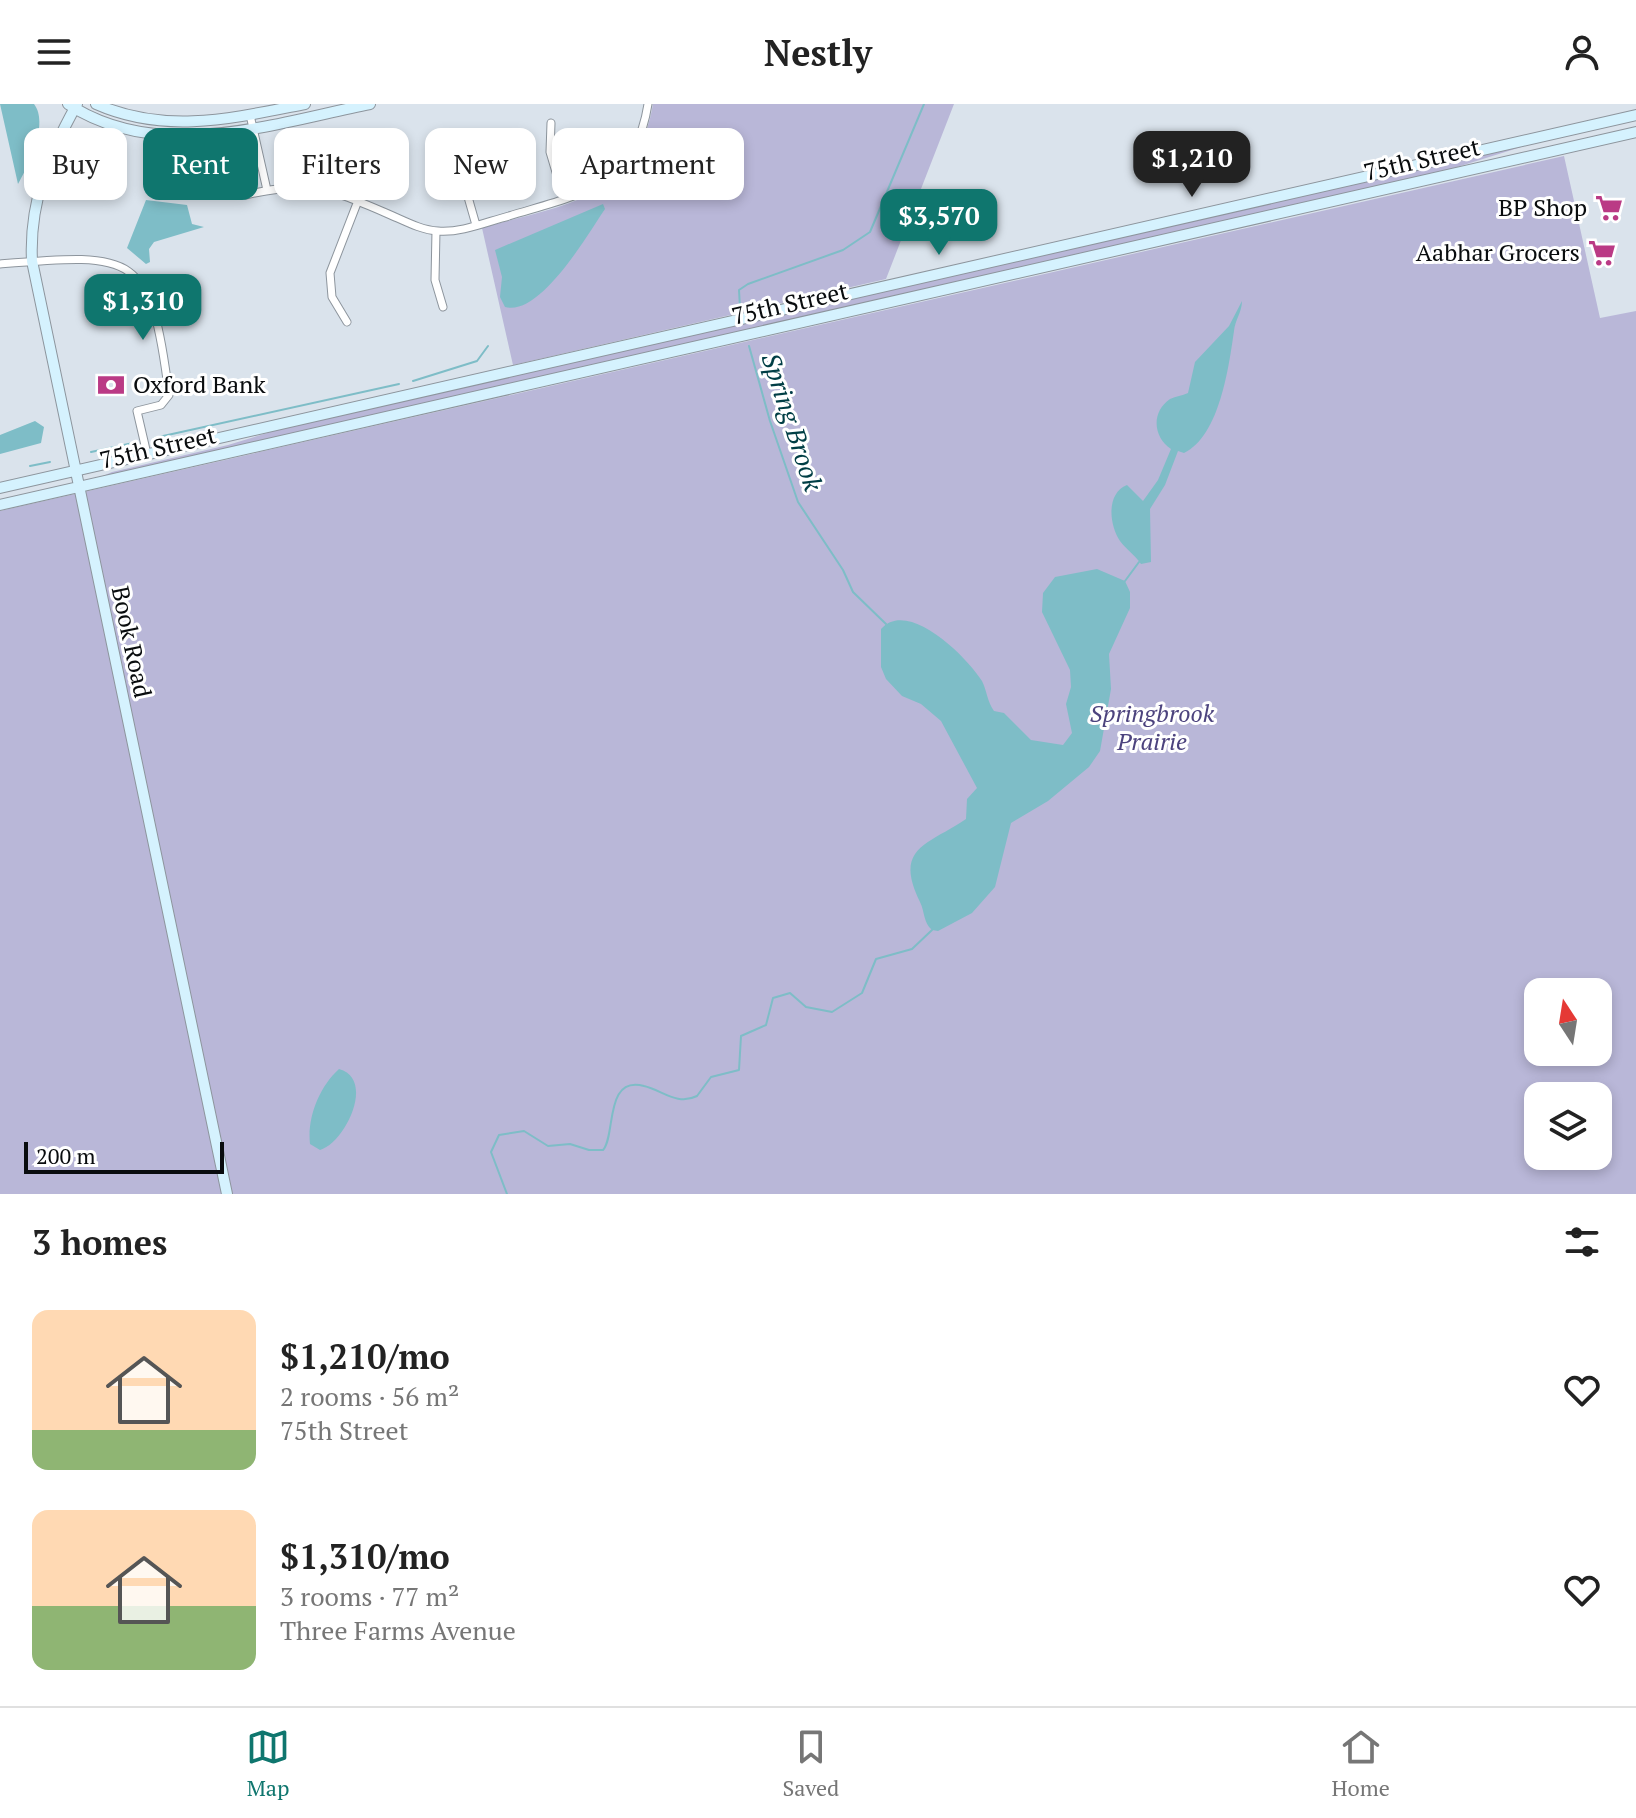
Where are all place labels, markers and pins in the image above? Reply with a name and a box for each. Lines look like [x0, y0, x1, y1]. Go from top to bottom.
pin: $1,210 [1127, 131, 1257, 199]
pin: $3,570 [874, 189, 1004, 257]
place label: BP Shop [1498, 191, 1587, 223]
supermarket icon: BP Shop [1594, 193, 1624, 223]
place label: Aabhar Grocers [1416, 236, 1580, 268]
supermarket icon: Aabhar Grocers [1587, 238, 1617, 268]
pin: $1,310 [78, 274, 208, 342]
place label: Oxford Bank [133, 368, 266, 400]
bank icon: Oxford Bank [96, 370, 126, 400]

